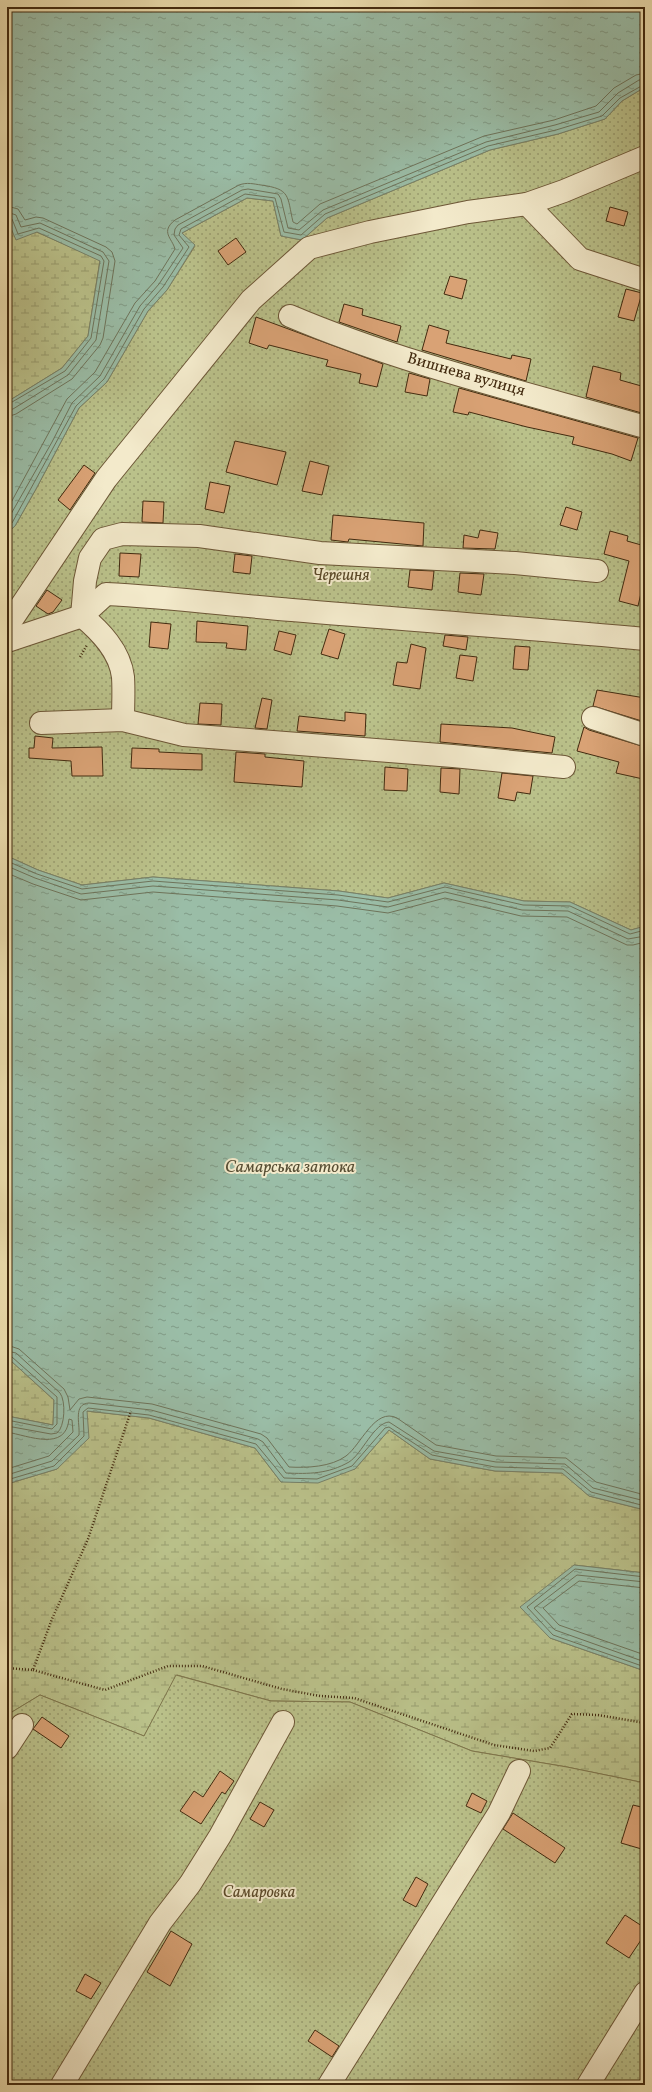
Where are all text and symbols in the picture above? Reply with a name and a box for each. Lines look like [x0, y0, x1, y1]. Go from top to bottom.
street label: Вишнева вулиця [404, 348, 528, 402]
park label: Черешня [312, 565, 370, 587]
water label: Самарська затока [225, 1156, 355, 1179]
park label: Самаровка [223, 1882, 296, 1904]

